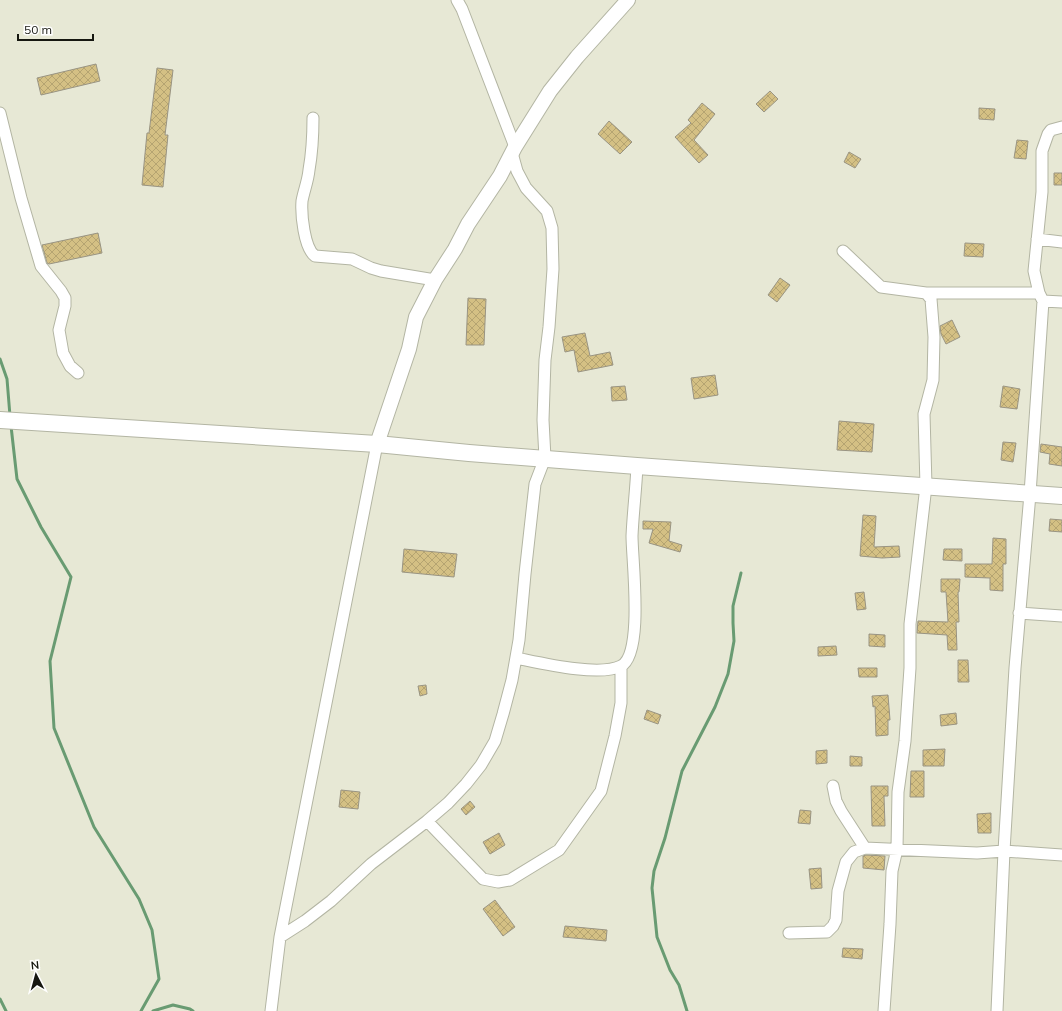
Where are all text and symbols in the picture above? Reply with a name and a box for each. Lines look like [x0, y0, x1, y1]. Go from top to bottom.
scale bar [18, 16, 93, 42]
text: 50 m [24, 22, 52, 37]
north arrow [16, 955, 56, 995]
text: N [30, 958, 40, 972]

